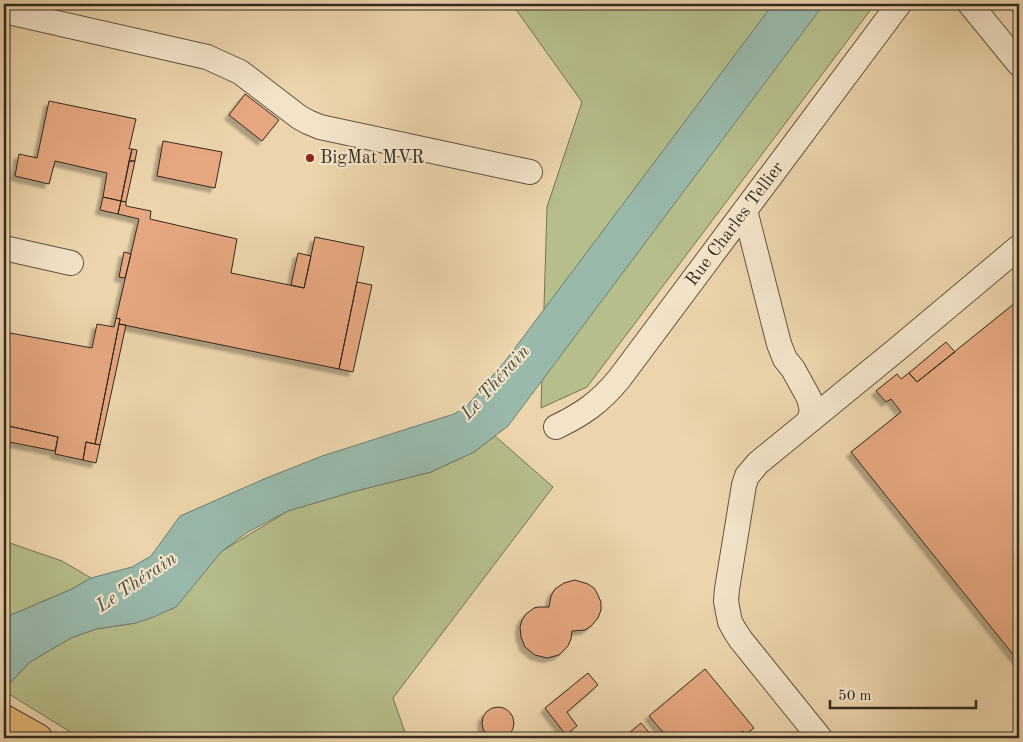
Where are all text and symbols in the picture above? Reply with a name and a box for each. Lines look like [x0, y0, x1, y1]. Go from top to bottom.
place label: BigMat MVR [320, 149, 424, 167]
marker: BigMat MVR [304, 152, 316, 164]
street label: Rue Charles Tellier [683, 158, 788, 289]
water label: Le Thérain [457, 342, 534, 424]
water label: Le Thérain [93, 549, 181, 617]
scale bar [830, 677, 977, 709]
text: 50 m [838, 689, 872, 704]

